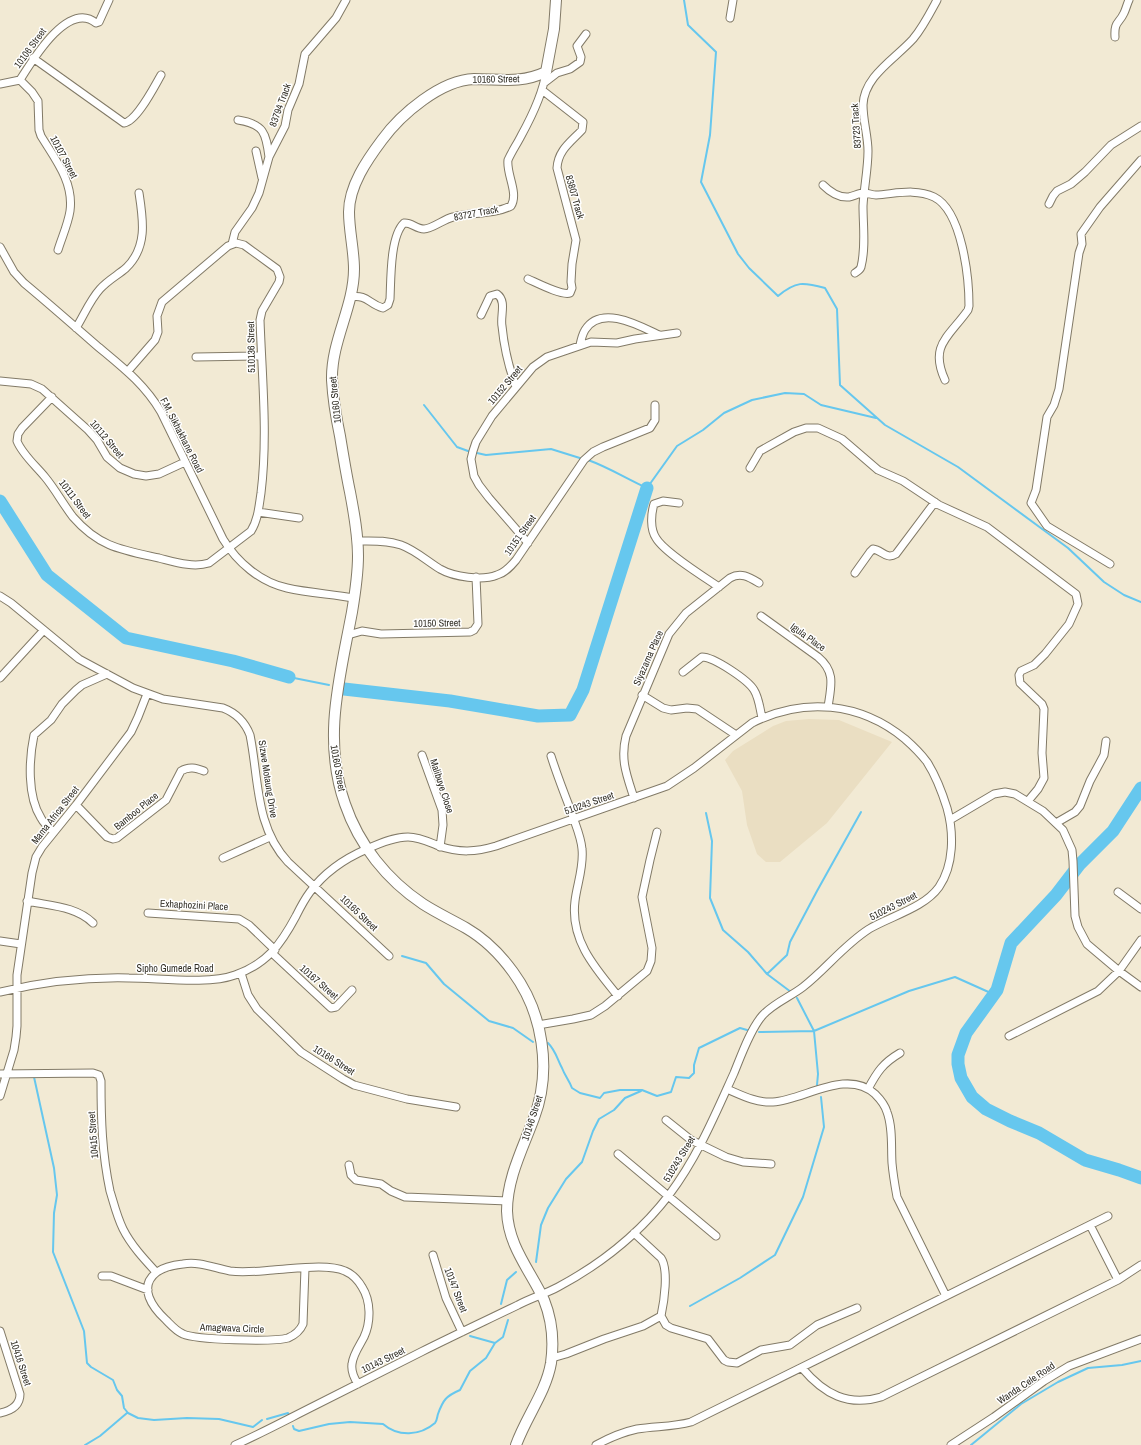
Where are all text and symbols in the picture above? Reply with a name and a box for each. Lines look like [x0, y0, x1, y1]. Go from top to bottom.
street label: 10106 Street [11, 25, 49, 71]
street label: 10160 Street [472, 72, 520, 86]
street label: 83794 Track [266, 81, 294, 128]
street label: 83723 Track [848, 102, 864, 149]
street label: 10107 Street [47, 133, 81, 181]
street label: 83807 Track [563, 174, 588, 221]
street label: 83727 Track [453, 202, 500, 224]
street label: 510136 Street [244, 320, 258, 373]
street label: 10152 Street [485, 362, 526, 407]
street label: 10160 Street [326, 375, 344, 424]
street label: F.M. Sikhakhane Road [157, 395, 207, 475]
street label: 10112 Street [87, 417, 127, 461]
street label: 10111 Street [56, 477, 94, 522]
street label: 10151 Street [501, 511, 539, 558]
street label: 10150 Street [413, 616, 461, 630]
street label: Igula Place [788, 620, 829, 654]
street label: Siyazama Place [630, 628, 666, 688]
street label: Sizwe Motaung Drive [255, 739, 281, 819]
street label: 10160 Street [328, 744, 349, 793]
street label: Malibuye Close [427, 757, 457, 815]
street label: Mama Africa Street [28, 783, 82, 847]
street label: 510243 Street [563, 788, 616, 818]
street label: Bamboo Place [111, 789, 161, 833]
street label: 510243 Street [867, 888, 920, 923]
street label: 10165 Street [337, 892, 381, 934]
street label: Exhaphozini Place [160, 897, 229, 913]
street label: Sipho Gumede Road [136, 962, 214, 975]
street label: 10167 Street [297, 962, 342, 1003]
street label: 10166 Street [311, 1042, 358, 1078]
street label: 10146 Street [519, 1093, 546, 1142]
street label: 10415 Street [85, 1110, 101, 1159]
street label: 510243 Street [660, 1133, 698, 1184]
street label: 10147 Street [442, 1266, 471, 1315]
street label: Amagwava Circle [199, 1320, 265, 1336]
street label: 10416 Street [8, 1339, 35, 1388]
street label: 10143 Street [359, 1344, 408, 1376]
street label: Wanda Cele Road [995, 1359, 1057, 1407]

